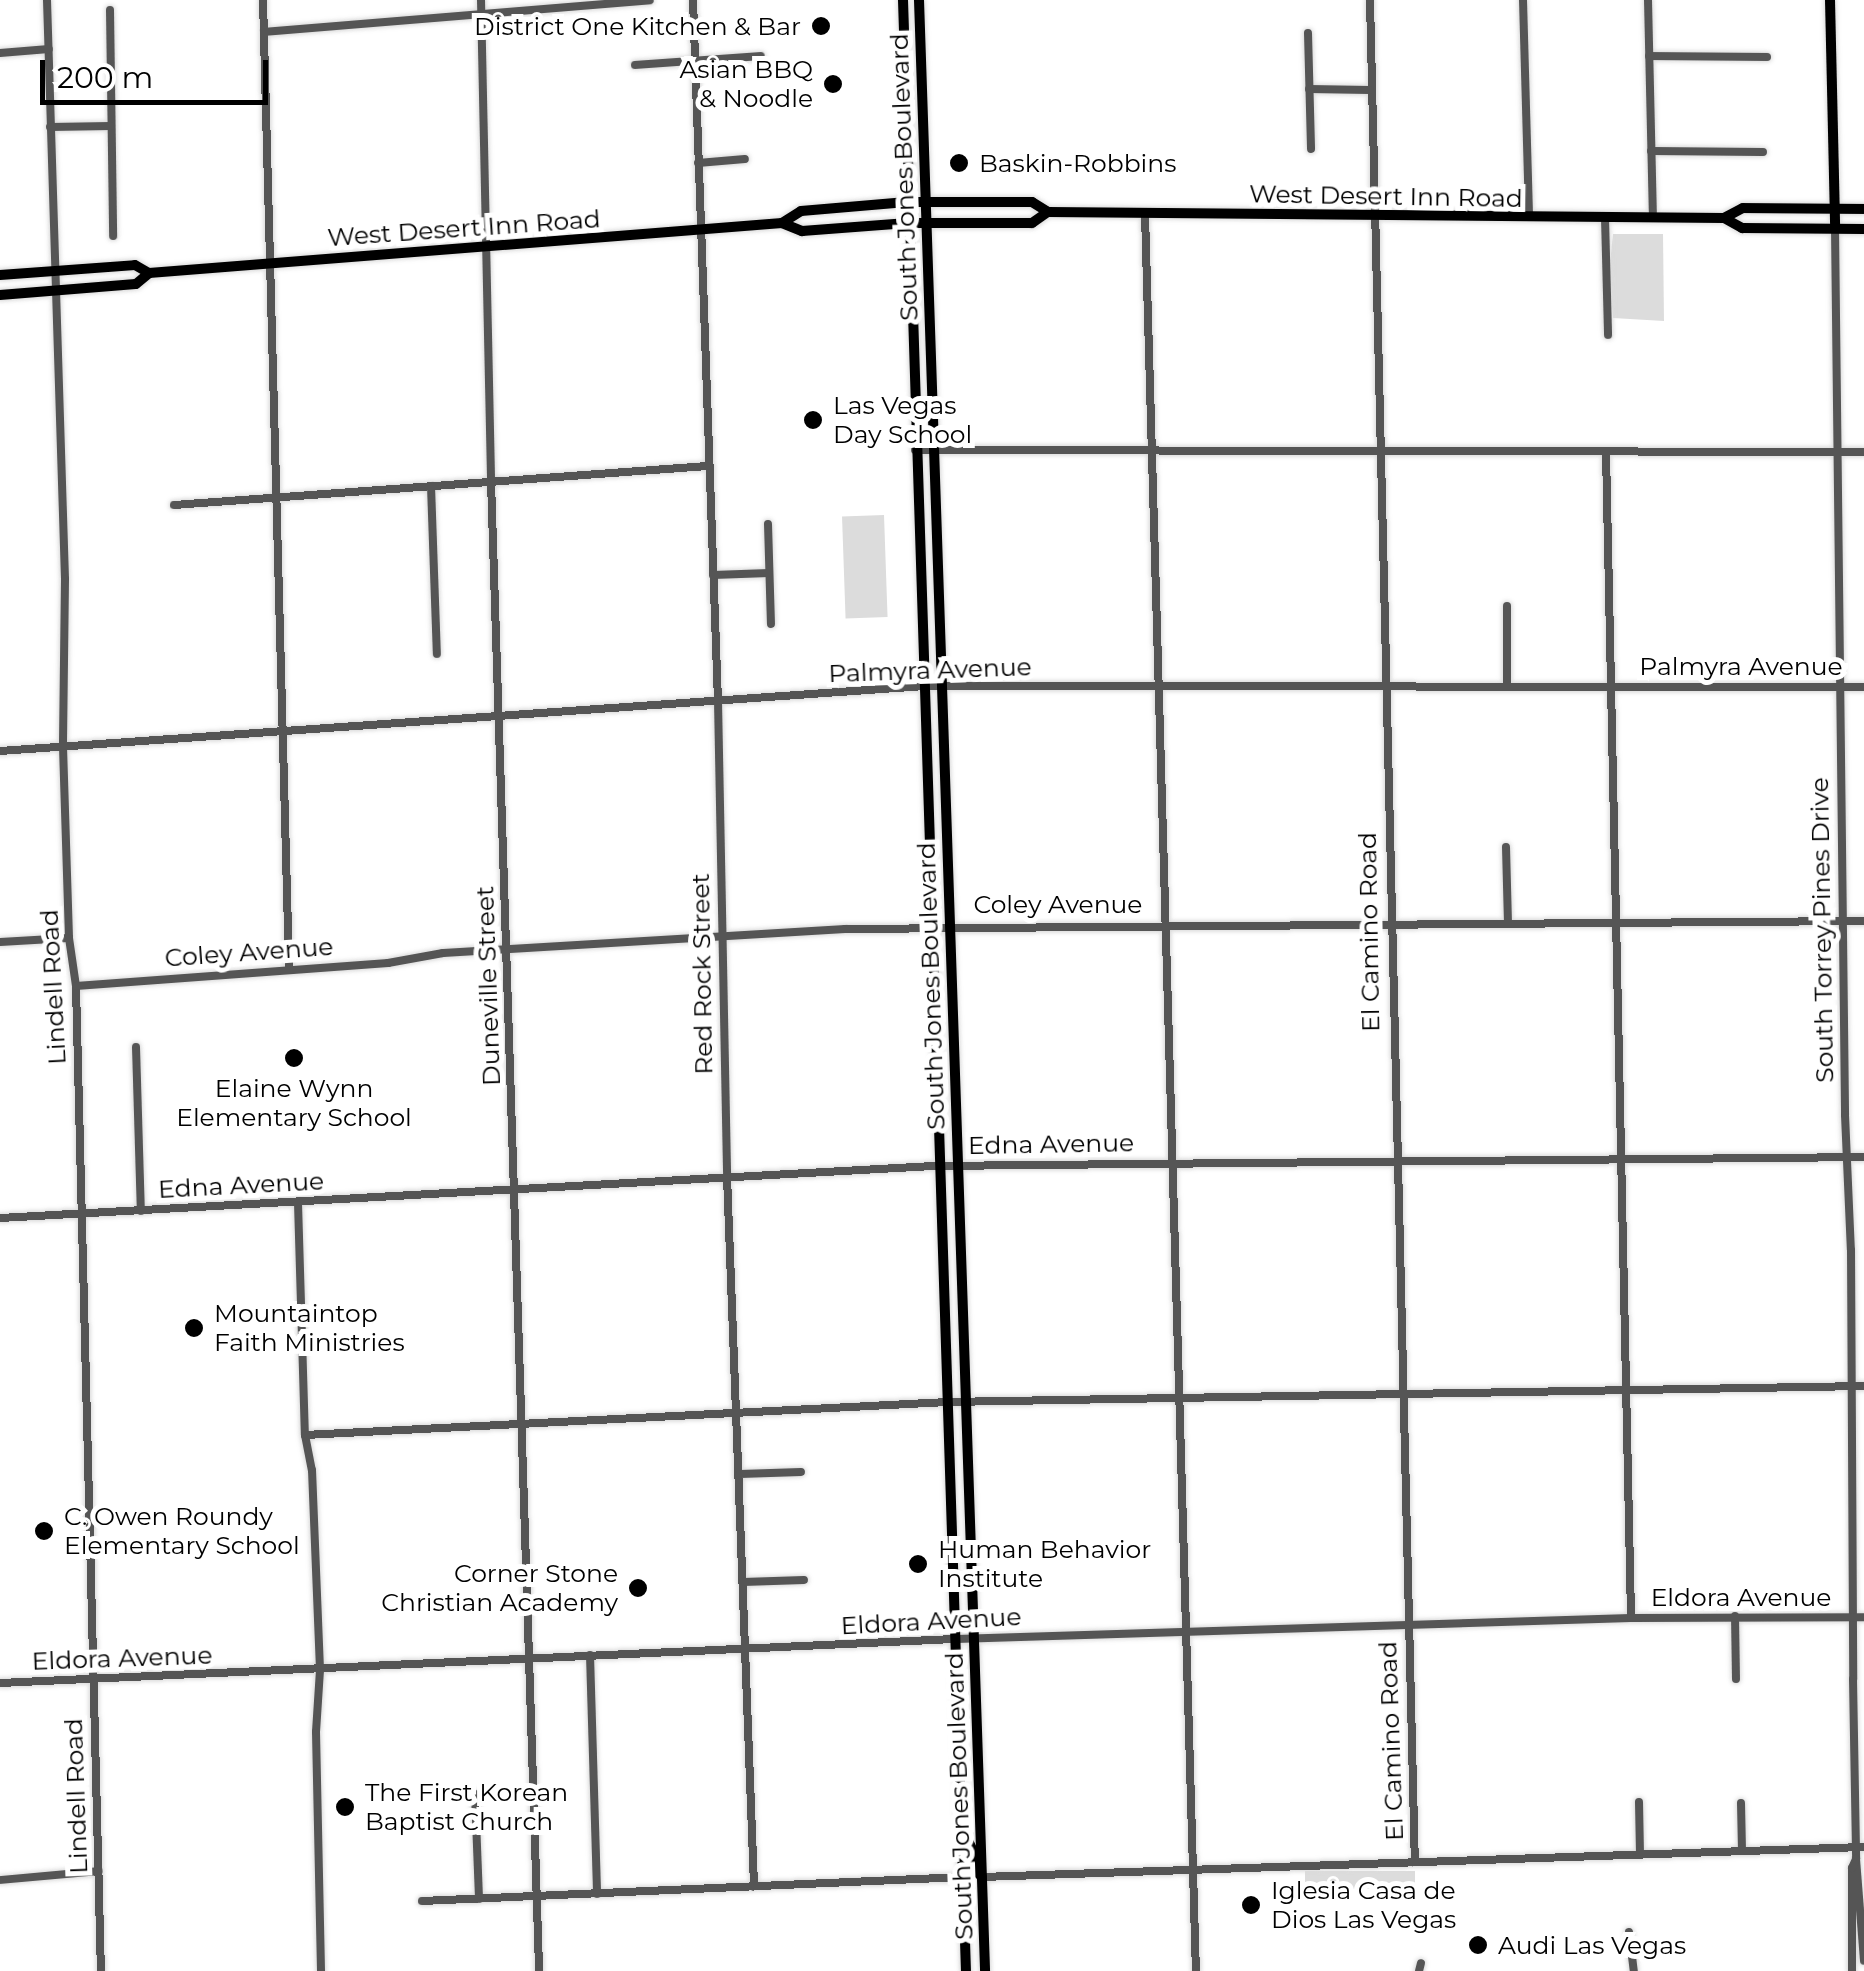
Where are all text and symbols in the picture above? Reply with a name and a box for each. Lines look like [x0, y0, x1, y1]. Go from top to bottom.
place label: District One Kitchen & Bar [474, 11, 801, 41]
marker: District One Kitchen & Bar [810, 15, 832, 37]
street label: South Jones Boulevard [884, 33, 924, 321]
scale bar [45, 40, 272, 102]
place label: Asian BBQ & Noodle [679, 55, 813, 114]
text: 200 m [57, 59, 153, 96]
marker: Asian BBQ & Noodle [822, 73, 844, 95]
place label: Baskin-Robbins [979, 148, 1176, 178]
marker: Baskin-Robbins [948, 152, 970, 174]
street label: West Desert Inn Road [1249, 179, 1523, 213]
street label: West Desert Inn Road [326, 203, 602, 253]
place label: Las Vegas Day School [833, 391, 972, 450]
marker: Las Vegas Day School [802, 409, 824, 431]
street label: Palmyra Avenue [828, 651, 1032, 689]
street label: Palmyra Avenue [1639, 651, 1843, 681]
street label: South Torrey Pines Drive [1804, 777, 1840, 1083]
street label: El Camino Road [1352, 832, 1386, 1032]
street label: South Jones Boulevard [911, 842, 951, 1130]
street label: Red Rock Street [685, 873, 719, 1075]
street label: Duneville Street [470, 885, 506, 1087]
street label: Coley Avenue [974, 889, 1142, 919]
street label: Lindell Road [34, 908, 72, 1066]
street label: Coley Avenue [164, 931, 334, 973]
marker: Elaine Wynn Elementary School [283, 1047, 305, 1069]
place label: Elaine Wynn Elementary School [176, 1074, 412, 1133]
street label: Edna Avenue [968, 1128, 1134, 1160]
street label: Edna Avenue [157, 1166, 325, 1204]
place label: Mountaintop Faith Ministries [214, 1299, 405, 1358]
marker: Mountaintop Faith Ministries [183, 1317, 205, 1339]
place label: C. Owen Roundy Elementary School [64, 1502, 300, 1561]
marker: C. Owen Roundy Elementary School [33, 1520, 55, 1542]
place label: Human Behavior Institute [938, 1535, 1151, 1594]
marker: Human Behavior Institute [907, 1553, 929, 1575]
place label: Corner Stone Christian Academy [381, 1559, 618, 1618]
marker: Corner Stone Christian Academy [627, 1577, 649, 1599]
street label: Eldora Avenue [1651, 1582, 1831, 1612]
street label: Eldora Avenue [840, 1601, 1022, 1641]
street label: Eldora Avenue [31, 1640, 213, 1676]
street label: El Camino Road [1373, 1641, 1409, 1841]
street label: South Jones Boulevard [939, 1652, 979, 1940]
street label: Lindell Road [58, 1718, 94, 1874]
place label: The First Korean Baptist Church [365, 1778, 568, 1837]
marker: The First Korean Baptist Church [334, 1796, 356, 1818]
place label: Iglesia Casa de Dios Las Vegas [1271, 1876, 1456, 1935]
marker: Iglesia Casa de Dios Las Vegas [1240, 1894, 1262, 1916]
place label: Audi Las Vegas [1498, 1930, 1686, 1960]
marker: Audi Las Vegas [1467, 1934, 1489, 1956]

